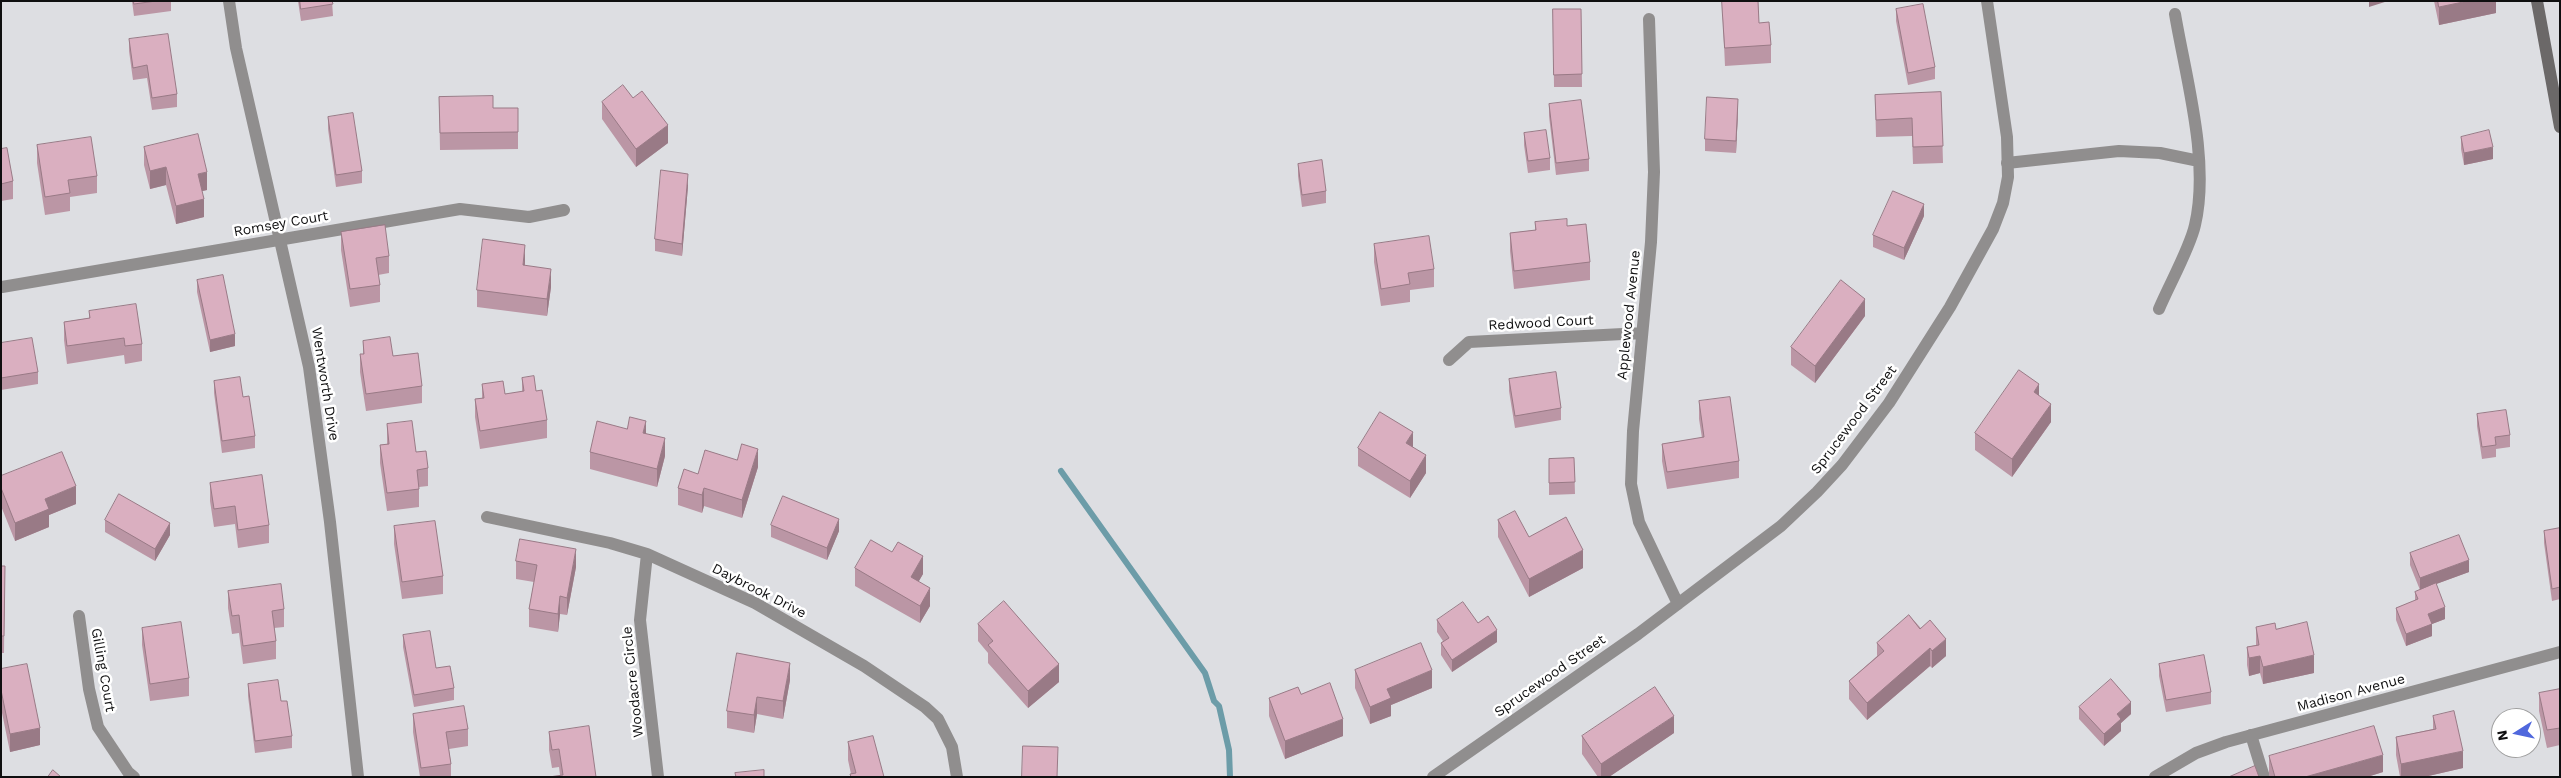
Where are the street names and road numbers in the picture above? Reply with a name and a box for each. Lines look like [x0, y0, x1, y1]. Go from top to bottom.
street label: Romsey Court [232, 207, 330, 241]
street label: Applewood Avenue [1614, 249, 1644, 381]
street label: Redwood Court [1488, 312, 1594, 334]
street label: Wentworth Drive [308, 326, 342, 442]
street label: Sprucewood Street [1808, 362, 1900, 478]
street label: Daybrook Drive [709, 560, 809, 622]
street label: Woodacre Circle [619, 626, 647, 738]
street label: Gilling Court [87, 627, 119, 713]
street label: Sprucewood Street [1491, 631, 1609, 721]
street label: Madison Avenue [2295, 671, 2407, 715]

